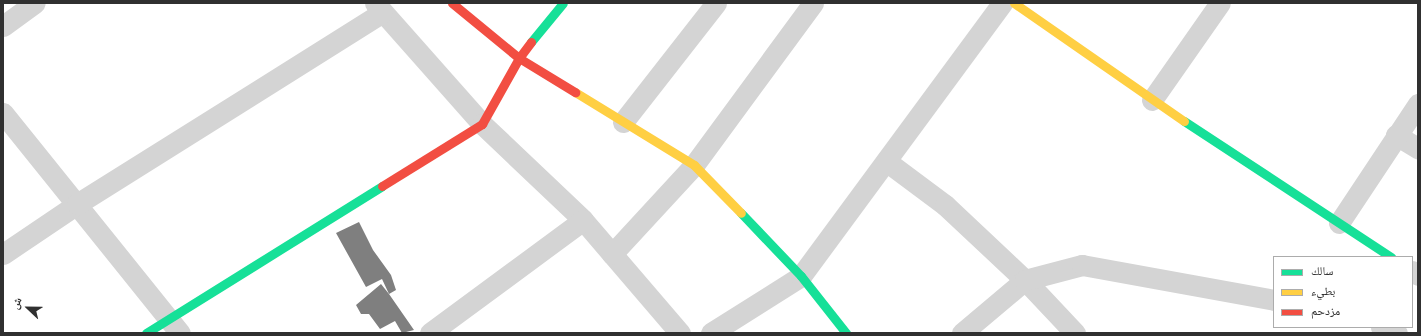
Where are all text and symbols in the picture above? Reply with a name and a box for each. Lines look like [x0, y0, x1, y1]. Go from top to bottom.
legend [1273, 256, 1413, 328]
text: سالك [1311, 264, 1333, 278]
text: بطيء [1311, 284, 1335, 298]
north arrow [8, 288, 48, 328]
text: ش [8, 295, 25, 311]
text: مزدحم [1311, 304, 1340, 318]

